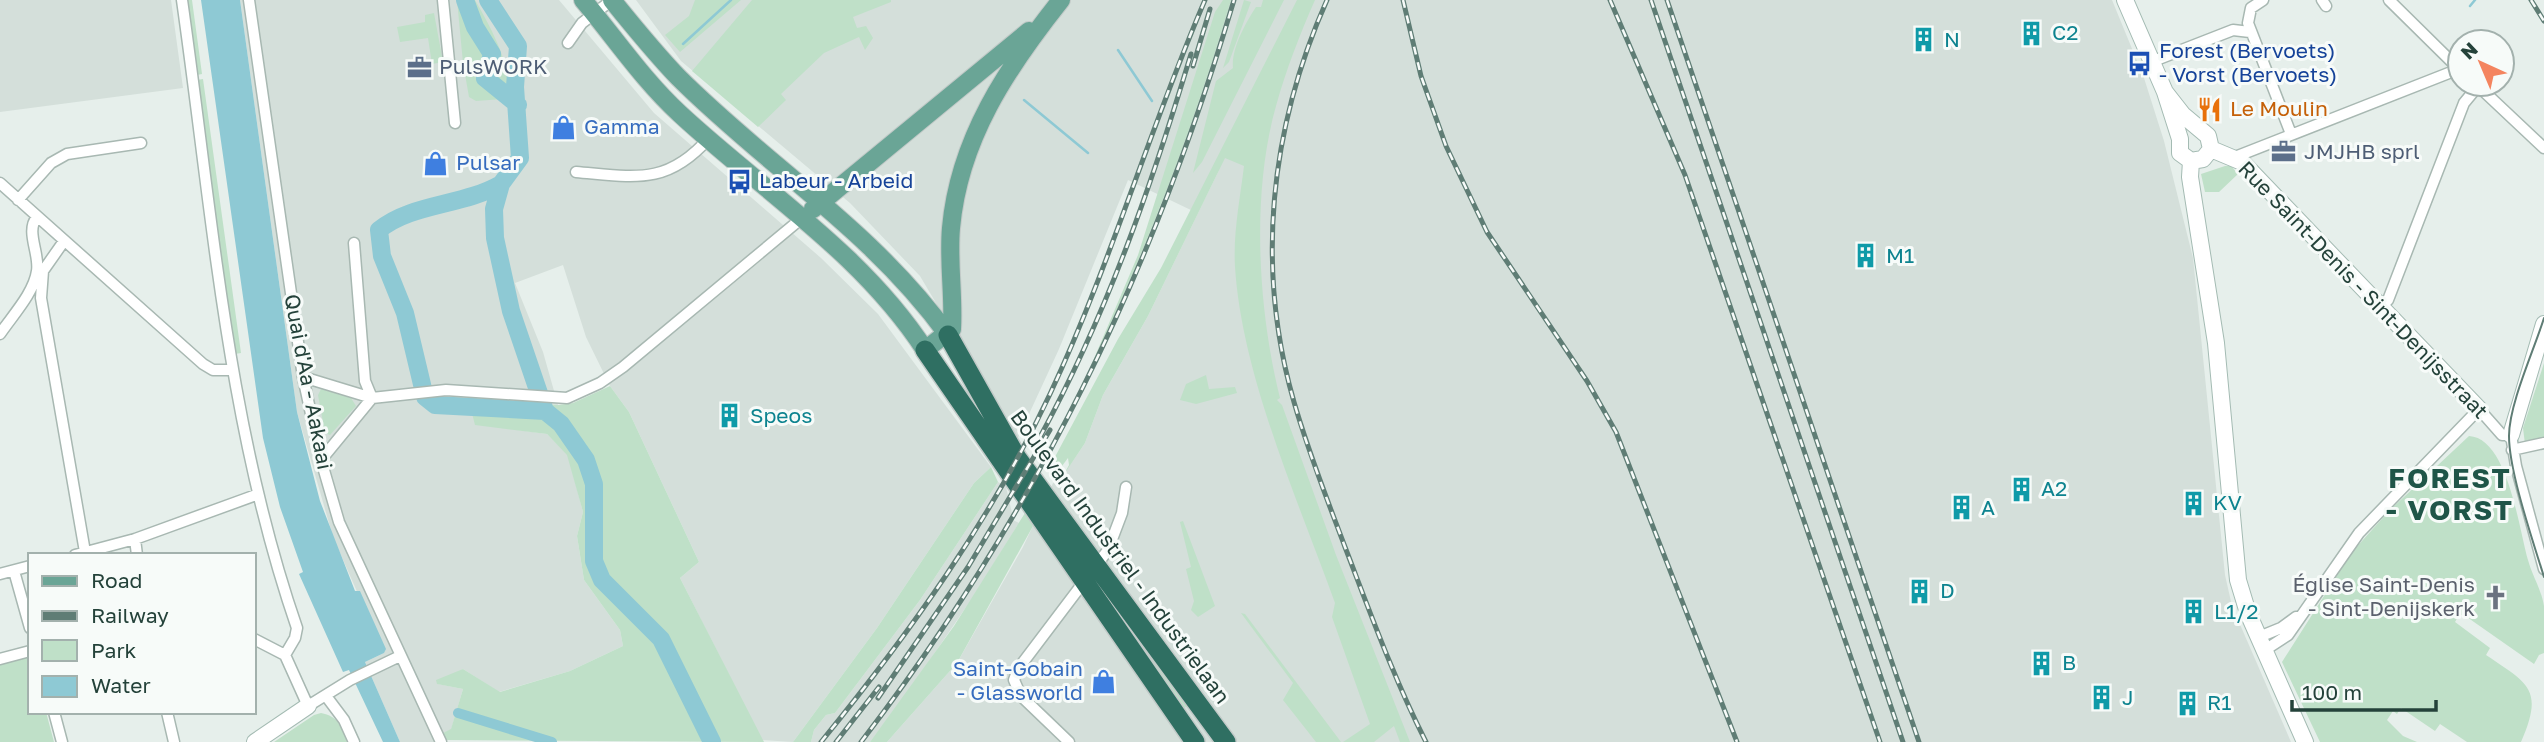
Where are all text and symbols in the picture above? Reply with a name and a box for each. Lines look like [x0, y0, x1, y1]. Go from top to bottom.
building icon: C2 [2018, 19, 2046, 47]
place label: C2 [2052, 19, 2078, 45]
building icon: N [1910, 26, 1938, 54]
place label: N [1944, 26, 1960, 52]
north arrow [2446, 28, 2516, 98]
place label: Forest (Bervoets) - Vorst (Bervoets) [2159, 37, 2337, 87]
text: N [2456, 37, 2482, 64]
bus stop icon: Forest (Bervoets) - Vorst (Bervoets) [2125, 49, 2153, 77]
office icon: PulsWORK [405, 53, 433, 81]
place label: PulsWORK [439, 53, 548, 79]
restaurant icon: Le Moulin [2196, 95, 2224, 123]
place label: Le Moulin [2230, 95, 2328, 121]
shop icon: Gamma [550, 113, 578, 141]
place label: Gamma [584, 113, 660, 139]
office icon: JMJHB sprl [2270, 138, 2298, 166]
place label: JMJHB sprl [2304, 138, 2420, 164]
shop icon: Pulsar [422, 149, 450, 177]
place label: Pulsar [456, 149, 520, 175]
street label: Rue Saint-Denis - Sint-Denijsstraat [2234, 155, 2494, 423]
bus stop icon: Labeur - Arbeid [725, 167, 753, 195]
place label: Labeur - Arbeid [759, 167, 913, 193]
building icon: M1 [1852, 242, 1880, 270]
place label: M1 [1886, 242, 1914, 268]
street label: Quai d'Aa - Aakaai [279, 292, 339, 472]
building icon: Speos [716, 402, 744, 430]
place label: Speos [750, 402, 812, 428]
street label: Boulevard Industriel - Industrielaan [1005, 404, 1236, 708]
district label: FOREST - VORST [2386, 461, 2514, 526]
building icon: A2 [2007, 475, 2035, 503]
place label: A2 [2041, 475, 2067, 501]
building icon: KV [2179, 489, 2207, 517]
place label: KV [2213, 489, 2242, 515]
building icon: A [1947, 494, 1975, 522]
place label: A [1981, 494, 1995, 520]
legend [28, 553, 256, 714]
text: Road [91, 567, 142, 593]
place label: Église Saint-Denis - Sint-Denijskerk [2292, 571, 2475, 621]
building icon: D [1906, 577, 1934, 605]
place label: D [1940, 577, 1955, 603]
church icon: Église Saint-Denis - Sint-Denijskerk [2481, 583, 2509, 611]
building icon: L1/2 [2180, 598, 2208, 626]
place label: L1/2 [2214, 598, 2258, 624]
text: Railway [91, 602, 169, 628]
text: Park [91, 637, 137, 663]
building icon: B [2028, 649, 2056, 677]
place label: B [2062, 649, 2076, 675]
place label: Saint-Gobain - Glassworld [953, 655, 1083, 705]
shop icon: Saint-Gobain - Glassworld [1089, 667, 1117, 695]
scale bar [2292, 668, 2436, 712]
text: Water [91, 672, 151, 698]
text: 100 m [2302, 679, 2362, 705]
building icon: J [2088, 684, 2116, 712]
place label: J [2122, 684, 2134, 710]
building icon: R1 [2173, 689, 2201, 717]
place label: R1 [2207, 689, 2231, 715]

